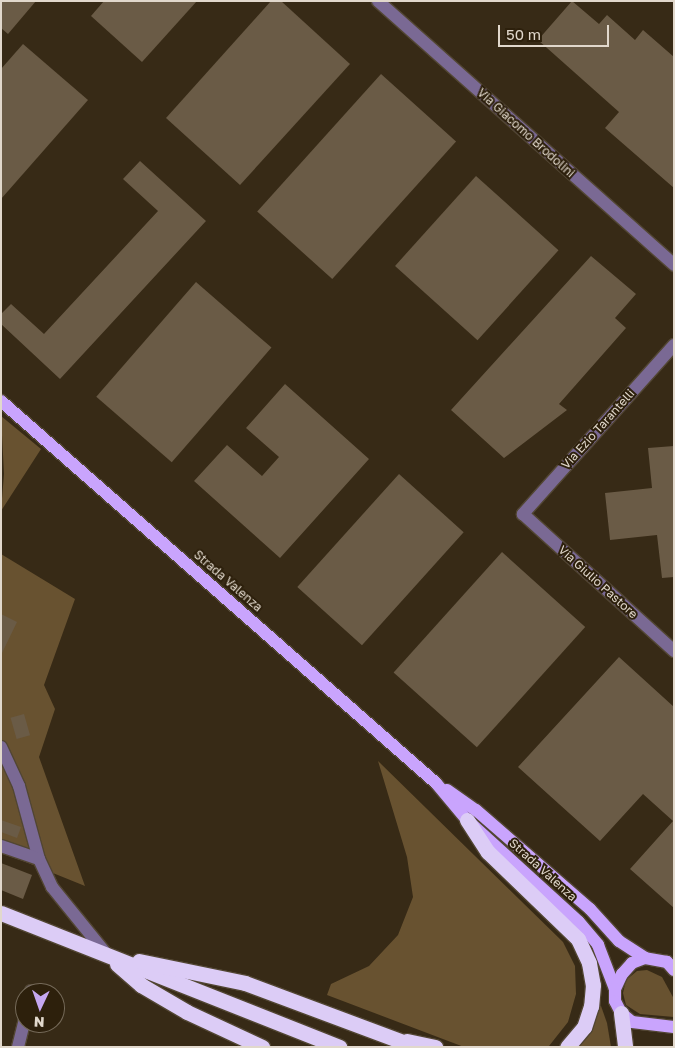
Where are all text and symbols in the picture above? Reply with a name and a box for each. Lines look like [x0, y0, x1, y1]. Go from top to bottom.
scale bar [500, 15, 611, 47]
text: 50 m [506, 25, 541, 43]
street label: Via Giacomo Brodolini [474, 85, 578, 181]
street label: Via Ezio Tarantelli [558, 386, 638, 472]
street label: Via Giulio Pastore [555, 543, 641, 621]
street label: Strada Valenza [191, 547, 265, 615]
street label: Strada Valenza [506, 836, 580, 904]
north arrow [15, 983, 65, 1033]
text: N [33, 1014, 45, 1031]

